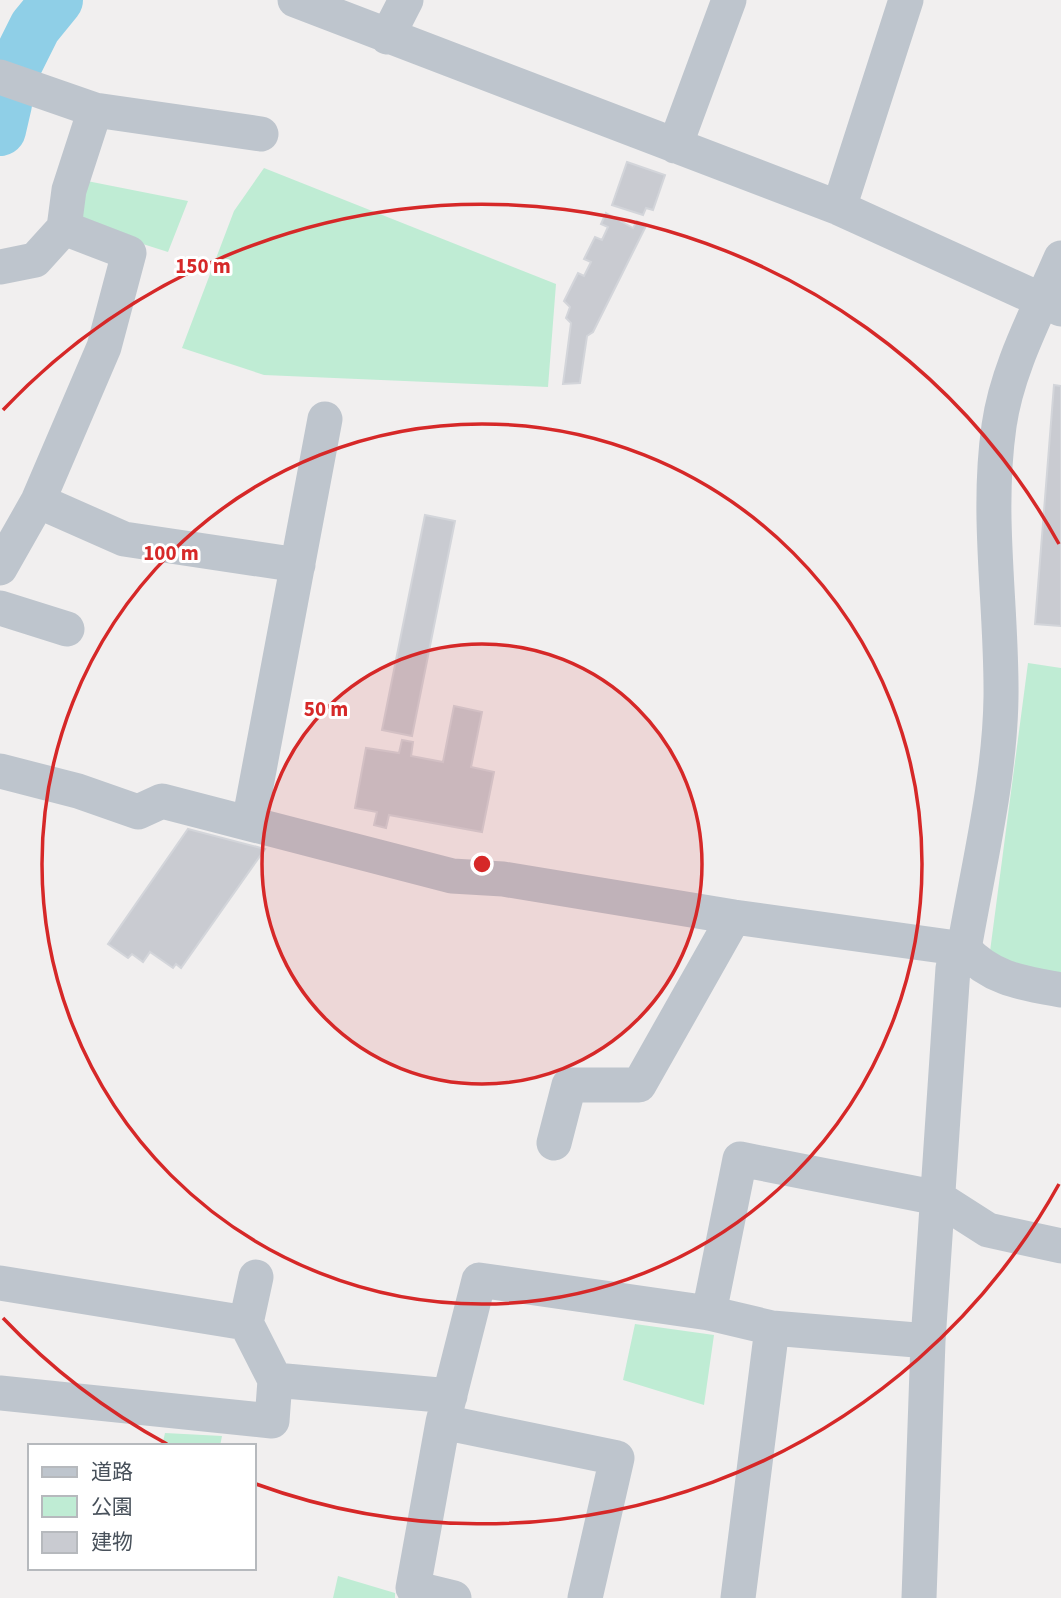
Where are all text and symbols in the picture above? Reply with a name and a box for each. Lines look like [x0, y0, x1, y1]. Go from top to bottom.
text: 150 m [175, 251, 231, 281]
text: 100 m [143, 538, 199, 568]
text: 50 m [304, 694, 348, 724]
centre of rings [470, 852, 494, 876]
legend [28, 1444, 256, 1570]
text: 道路 [91, 1457, 133, 1487]
text: 公園 [91, 1492, 133, 1522]
text: 建物 [91, 1527, 133, 1557]

